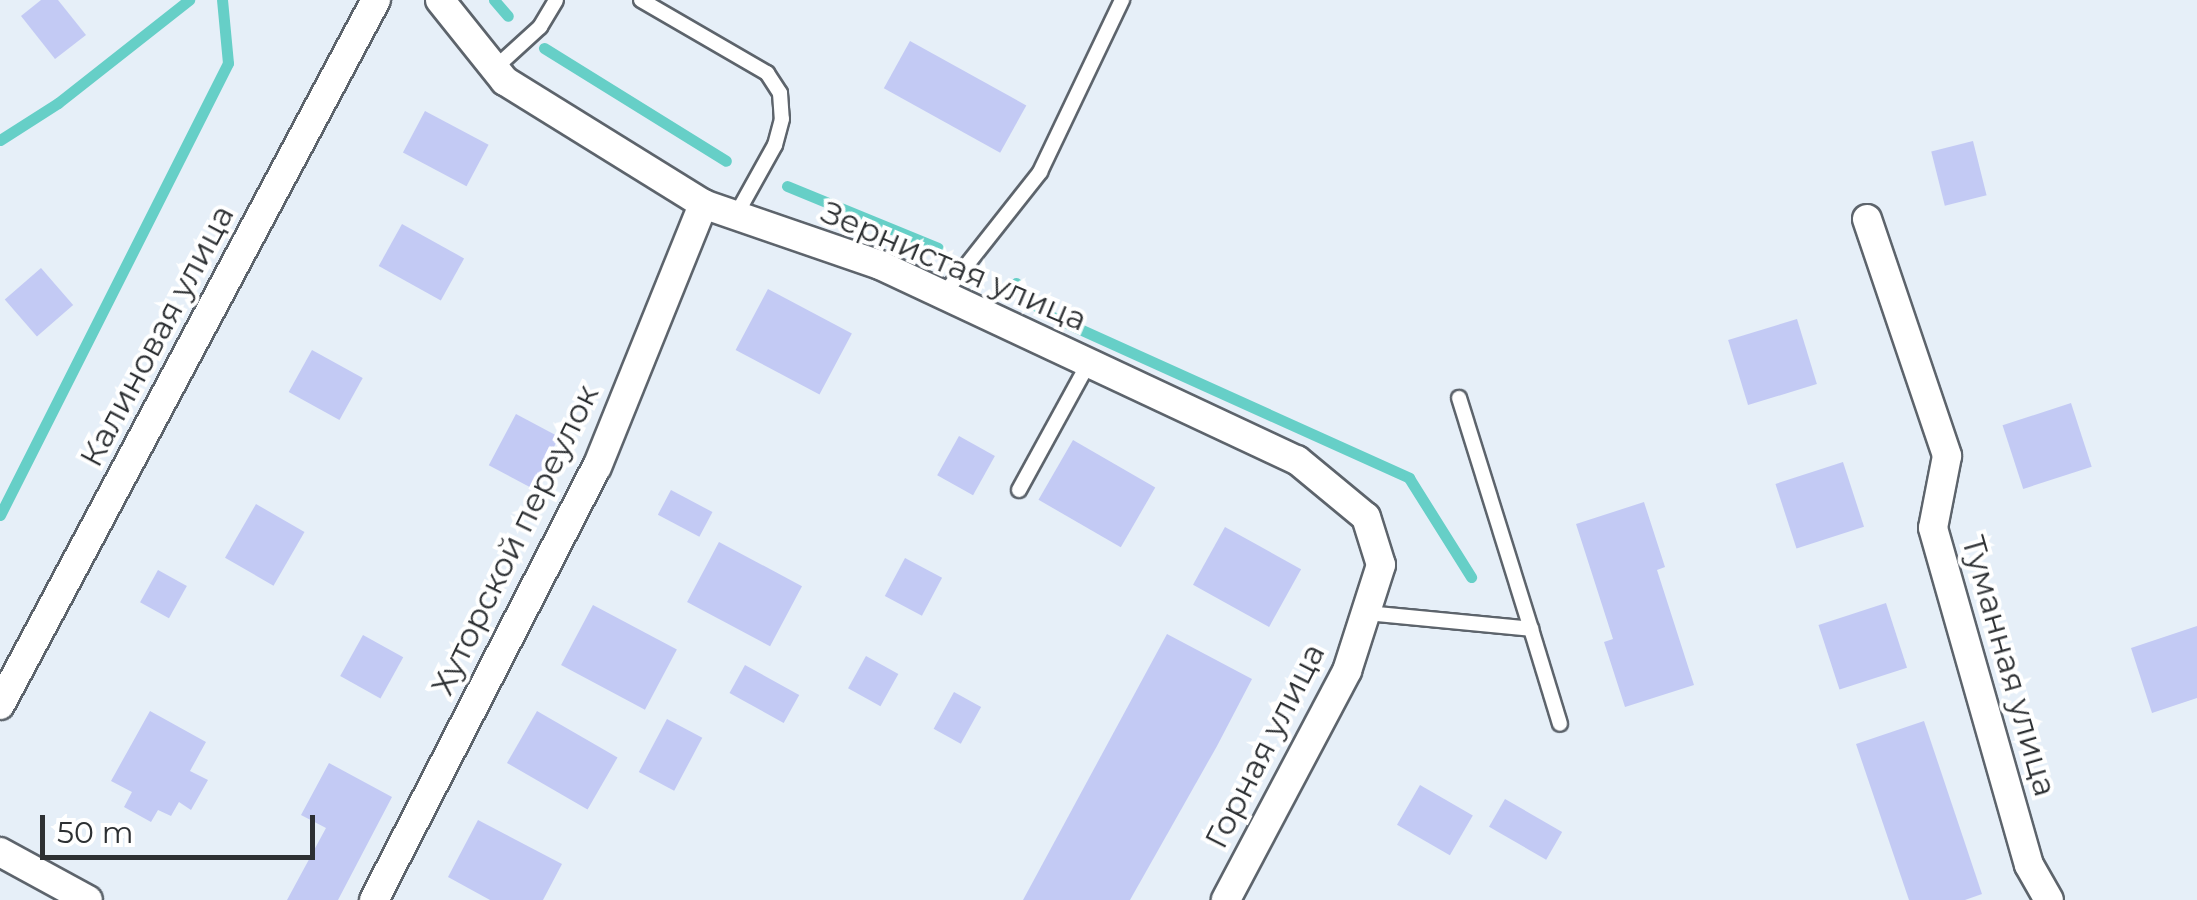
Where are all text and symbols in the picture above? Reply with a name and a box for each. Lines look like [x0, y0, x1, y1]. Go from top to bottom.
street label: Зернистая улица [816, 193, 1092, 339]
street label: Калиновая улица [72, 199, 242, 473]
street label: Хуторской переулок [423, 379, 607, 701]
street label: Туманная улица [1953, 531, 2065, 801]
street label: Горная улица [1197, 637, 1333, 855]
scale bar [45, 795, 320, 857]
text: 50 m [57, 814, 134, 851]

